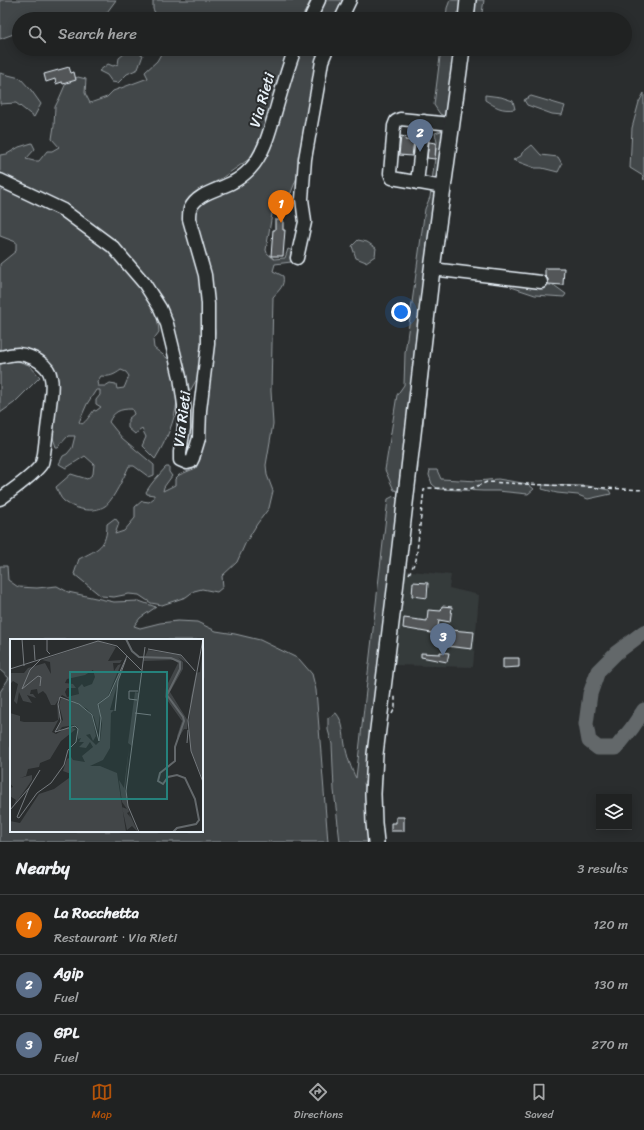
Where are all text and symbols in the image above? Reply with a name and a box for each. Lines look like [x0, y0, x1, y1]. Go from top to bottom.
search box [12, 12, 632, 56]
text: Search here [58, 21, 137, 47]
icon: search [26, 23, 48, 45]
street label: Via Rieti [242, 69, 282, 131]
pin: 2 [407, 119, 433, 152]
pin: 1 [268, 190, 294, 223]
your location [391, 302, 411, 322]
street label: Via Rieti [166, 389, 198, 448]
pin: 3 [430, 623, 456, 656]
inset map [10, 639, 203, 832]
map controls [596, 794, 632, 830]
button: layers [596, 794, 632, 830]
text: Nearby [16, 853, 70, 883]
text: 3 results [577, 857, 628, 880]
text: La Rocchetta [54, 900, 139, 926]
text: 1 [26, 913, 32, 936]
text: 120 m [593, 913, 628, 936]
text: Restaurant · Via Rieti [54, 926, 177, 949]
text: Agip [54, 960, 83, 986]
text: 2 [25, 973, 33, 996]
text: 130 m [594, 973, 628, 996]
text: Fuel [54, 986, 78, 1009]
text: GPL [54, 1020, 79, 1046]
text: 3 [25, 1033, 33, 1056]
text: 270 m [591, 1033, 628, 1056]
text: Fuel [54, 1046, 78, 1069]
tab: Map [91, 1081, 113, 1124]
tab: Directions [294, 1081, 343, 1124]
tab: Saved [524, 1081, 553, 1124]

